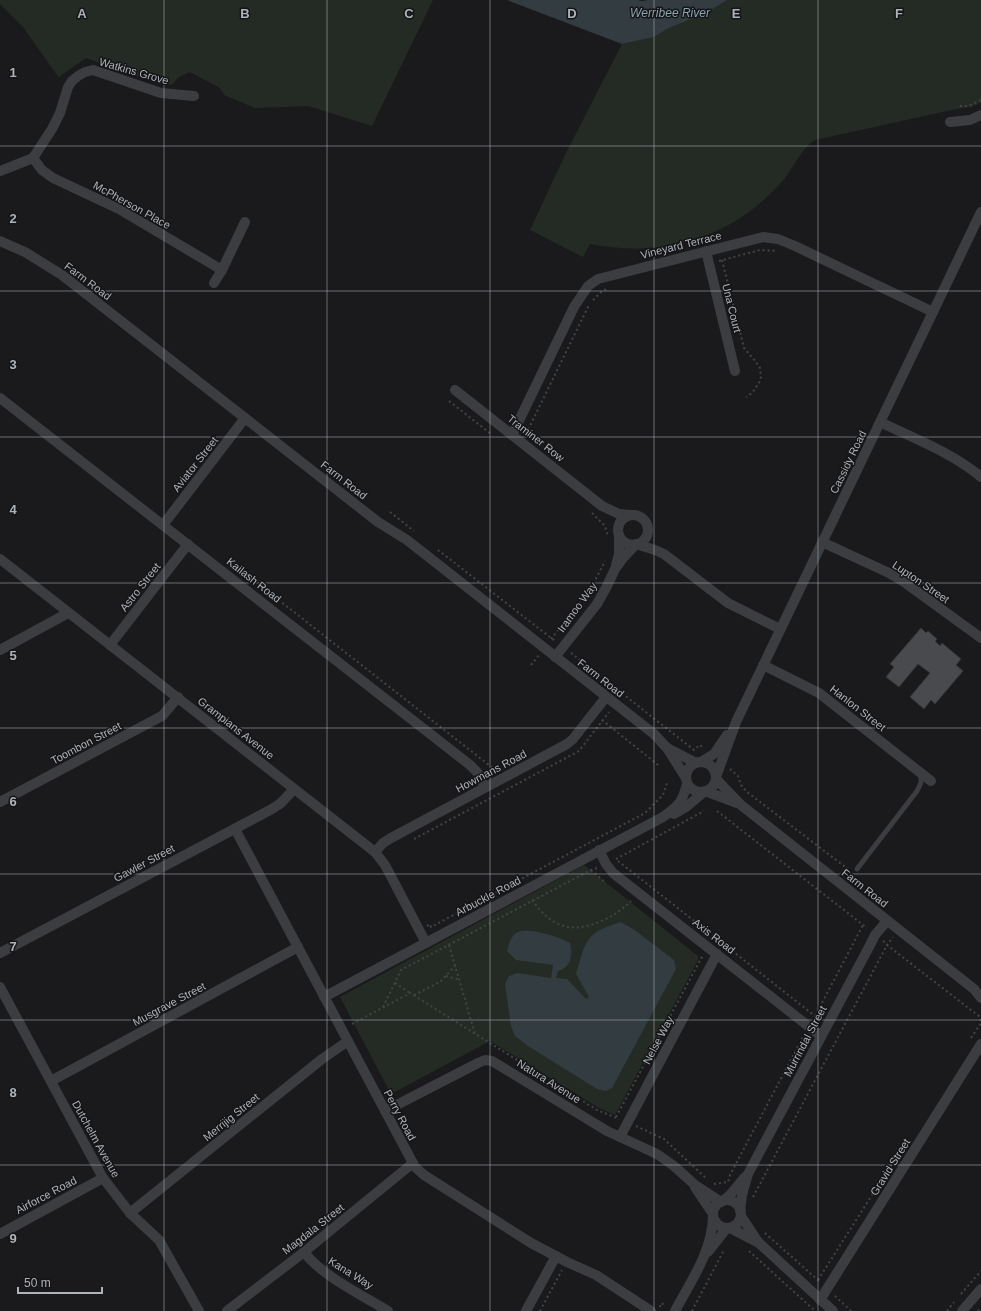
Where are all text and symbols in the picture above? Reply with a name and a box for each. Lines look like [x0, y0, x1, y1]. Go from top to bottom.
text: A [77, 6, 87, 21]
text: B [240, 6, 250, 21]
text: C [404, 6, 414, 21]
text: D [567, 6, 577, 21]
water label: Werribee River [630, 6, 711, 20]
text: E [732, 6, 741, 21]
text: F [895, 6, 903, 21]
street label: Watkins Grove [98, 55, 170, 87]
text: 1 [9, 65, 17, 80]
street label: McPherson Place [91, 179, 173, 231]
text: 2 [9, 211, 17, 226]
street label: Vineyard Terrace [639, 229, 723, 261]
street label: Farm Road [62, 260, 114, 302]
street label: Una Court [720, 282, 744, 334]
text: 3 [9, 357, 17, 372]
street label: Traminer Row [505, 412, 567, 464]
street label: Cassidy Road [828, 429, 868, 495]
street label: Aviator Street [170, 434, 220, 494]
street label: Farm Road [319, 458, 369, 502]
text: 4 [9, 502, 17, 517]
street label: Kailash Road [225, 555, 283, 605]
street label: Lupton Street [890, 559, 952, 605]
street label: Astro Street [117, 560, 163, 614]
street label: Iramoo Way [555, 579, 599, 634]
text: 5 [9, 648, 17, 663]
street label: Farm Road [576, 656, 626, 700]
street label: Hanlon Street [828, 683, 888, 733]
street label: Grampians Avenue [196, 695, 276, 761]
street label: Toombon Street [49, 719, 123, 767]
street label: Howmans Road [454, 747, 528, 795]
text: 6 [9, 794, 17, 809]
street label: Gawler Street [111, 842, 177, 884]
street label: Farm Road [840, 866, 890, 910]
street label: Arbuckle Road [453, 874, 523, 918]
street label: Axis Road [691, 916, 737, 956]
text: 7 [9, 939, 17, 954]
street label: Musgrave Street [131, 980, 207, 1028]
street label: Murrindal Street [781, 1004, 829, 1078]
street label: Nelse Way [640, 1013, 676, 1066]
street label: Natura Avenue [515, 1057, 583, 1105]
text: 8 [9, 1085, 17, 1100]
street label: Perry Road [382, 1088, 418, 1142]
street label: Merrijig Street [201, 1091, 261, 1143]
street label: Dutchelm Avenue [70, 1098, 122, 1180]
street label: Gravid Street [868, 1136, 912, 1198]
street label: Airforce Road [13, 1174, 79, 1216]
street label: Magdala Street [280, 1201, 346, 1257]
text: 9 [9, 1231, 17, 1246]
street label: Kana Way [326, 1255, 376, 1292]
scale bar [18, 1269, 102, 1295]
text: 50 m [24, 1276, 51, 1290]

